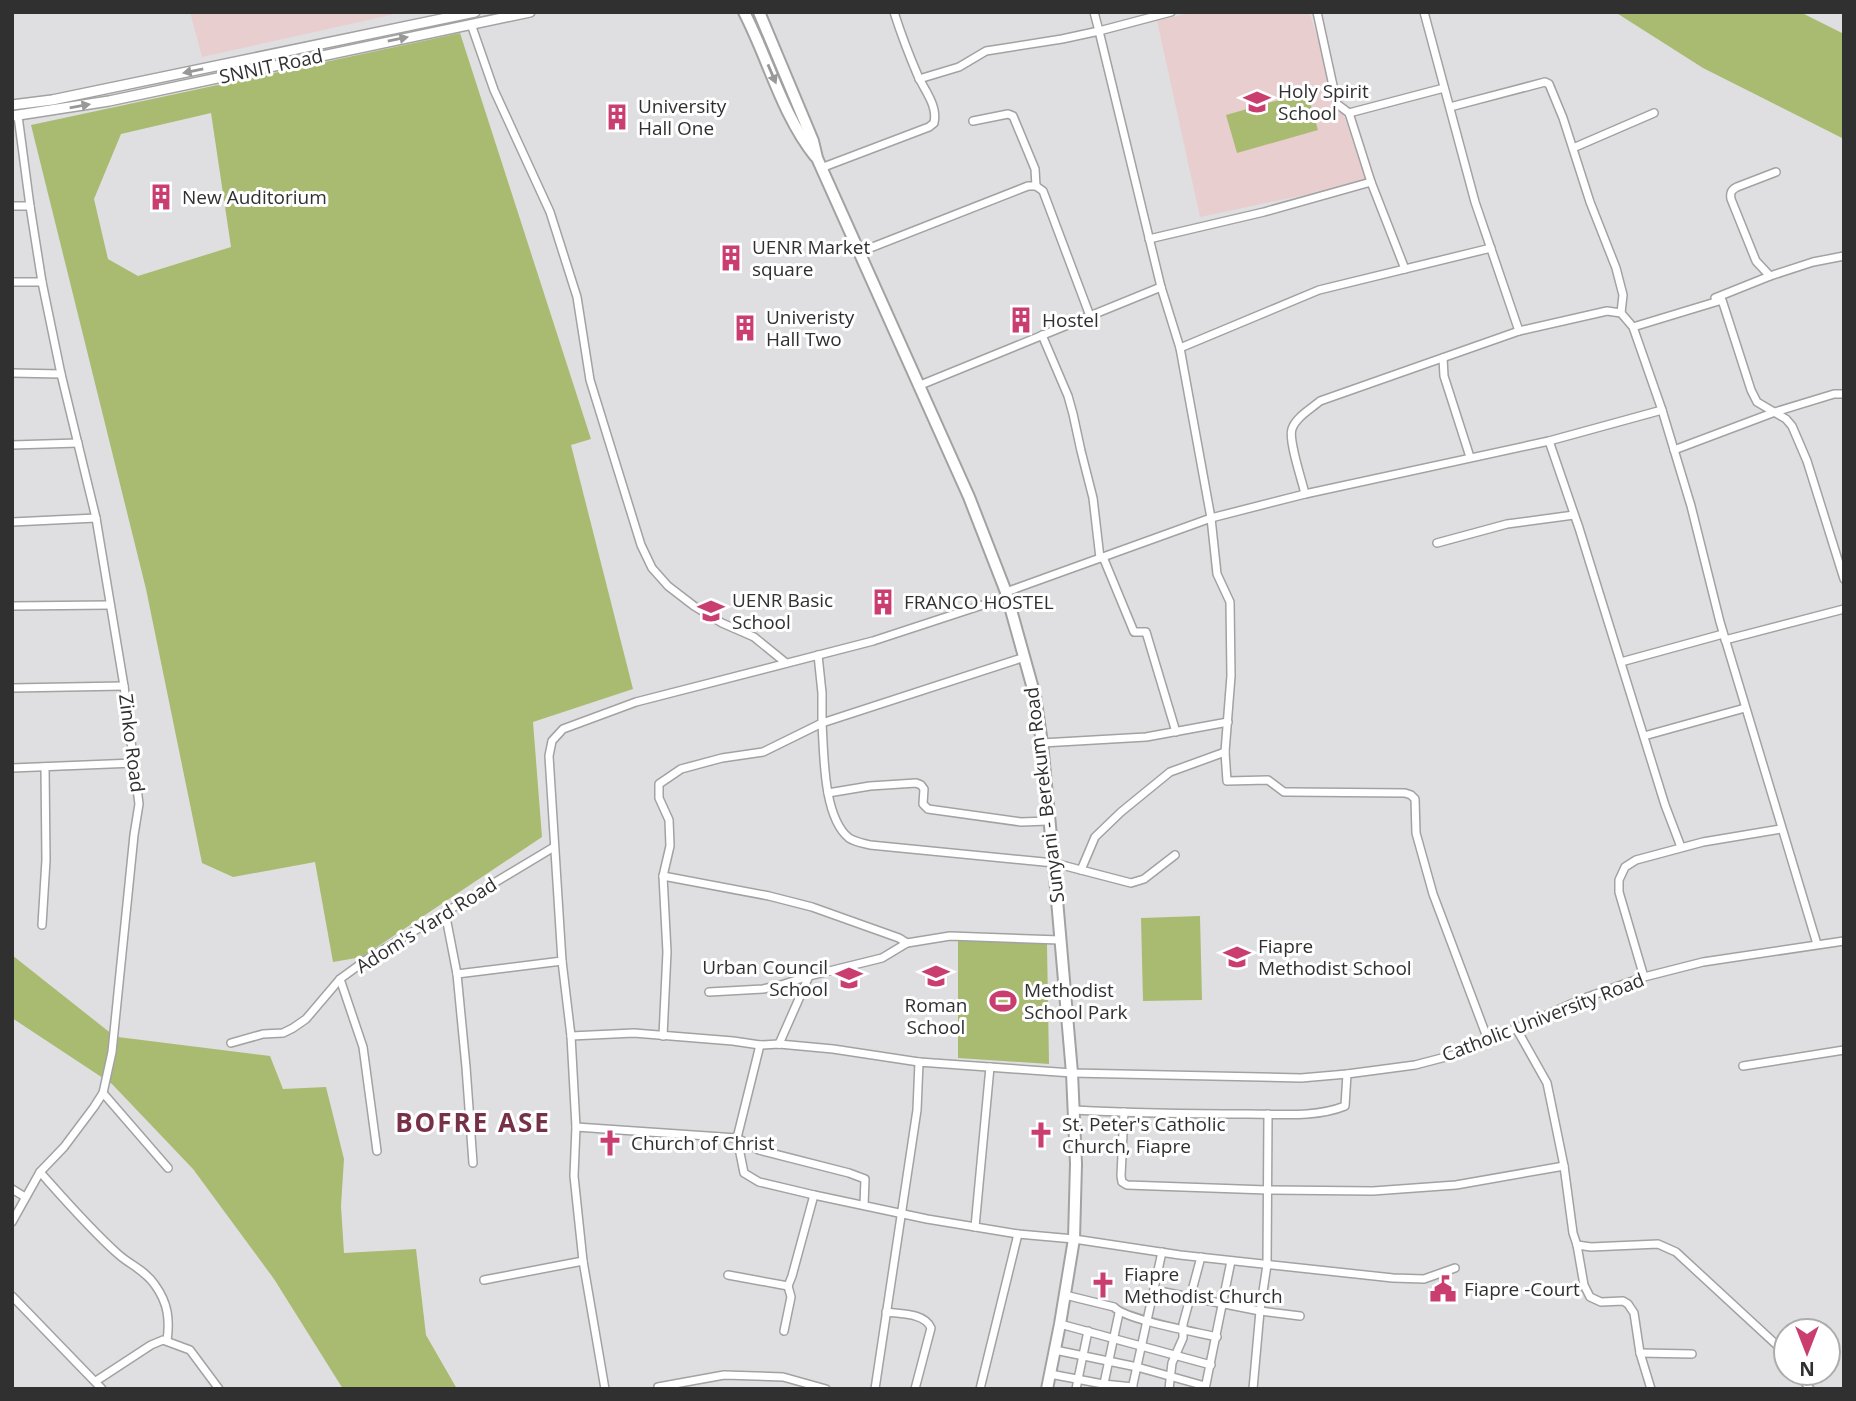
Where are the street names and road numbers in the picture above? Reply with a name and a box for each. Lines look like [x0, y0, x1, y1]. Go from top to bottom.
street label: SNNIT Road [217, 42, 325, 90]
street label: Sunyani - Berekum Road [1018, 686, 1070, 904]
street label: Zinko Road [113, 692, 151, 794]
street label: Adom's Yard Road [351, 871, 501, 979]
street label: Catholic University Road [1438, 966, 1648, 1068]

